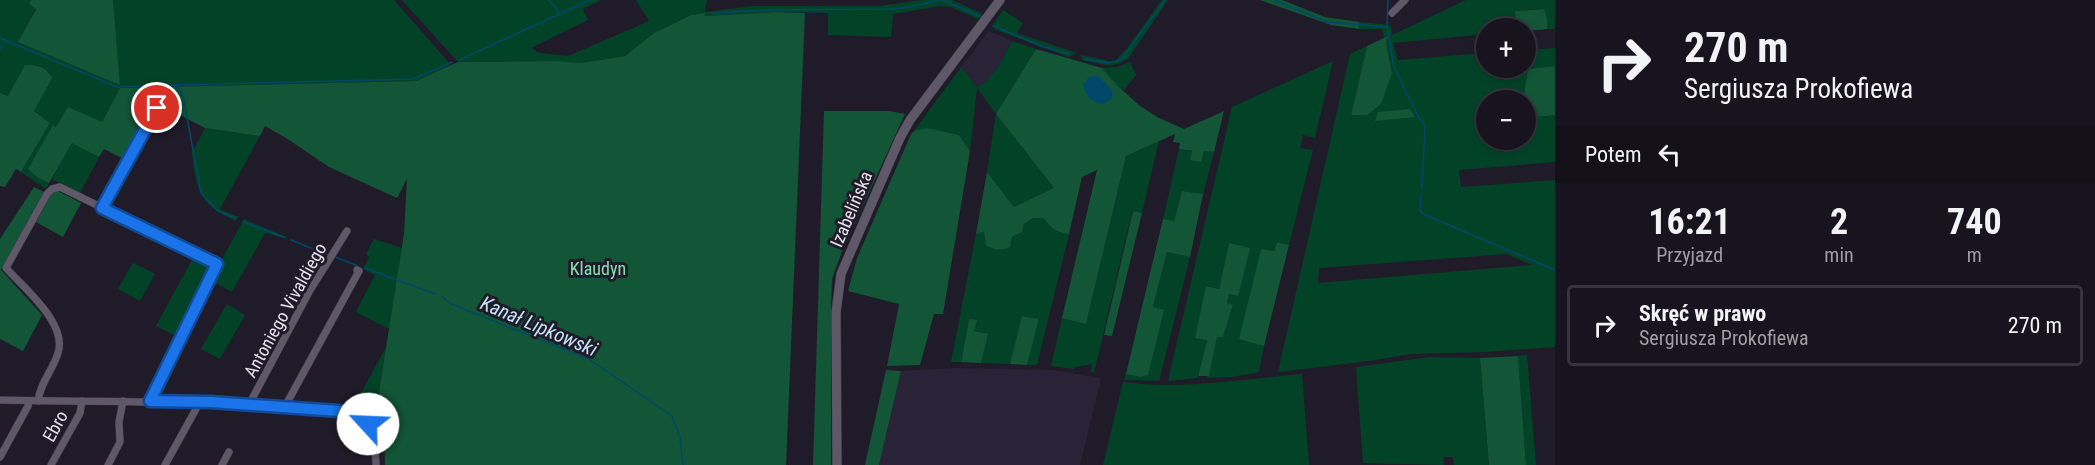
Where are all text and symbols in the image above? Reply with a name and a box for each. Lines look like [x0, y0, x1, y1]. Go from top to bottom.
map controls [1476, 18, 1536, 150]
button: + [1476, 18, 1536, 78]
text: 270 m [1684, 23, 1789, 72]
icon: right [1585, 24, 1663, 102]
text: Sergiusza Prokofiewa [1684, 73, 1913, 105]
pin [131, 82, 182, 133]
button: − [1476, 90, 1536, 150]
icon: arrive [140, 91, 173, 124]
icon: left [1653, 138, 1686, 171]
text: Potem [1585, 142, 1641, 167]
street label: Izabelińska [826, 168, 876, 250]
text: 16:21 [1648, 201, 1731, 243]
text: 2 [1830, 201, 1848, 243]
text: 740 [1947, 201, 2002, 243]
street label: Antoniego Vivaldiego [239, 239, 331, 381]
text: Przyjazd [1656, 243, 1723, 267]
text: min [1824, 243, 1854, 267]
text: m [1967, 243, 1982, 267]
park label: Klaudyn [570, 258, 626, 279]
water label: Kanał Lipkowski [477, 291, 601, 362]
text: Skręć w prawo [1639, 301, 1766, 326]
icon: right [1588, 309, 1621, 342]
text: 270 m [2008, 313, 2062, 338]
text: Sergiusza Prokofiewa [1639, 326, 1809, 350]
position arrow [336, 392, 400, 456]
street label: Ebro [38, 407, 72, 445]

